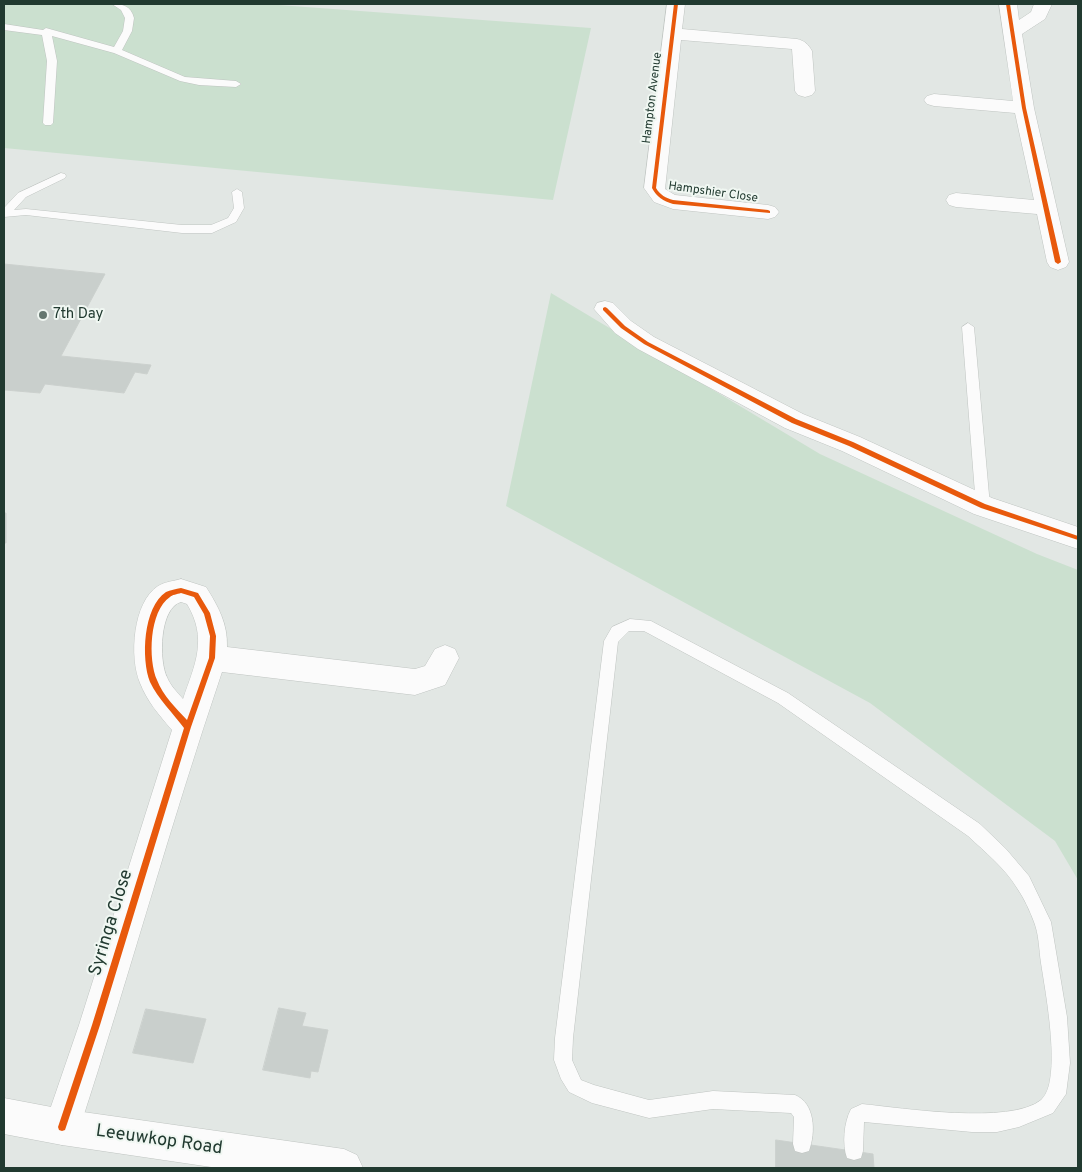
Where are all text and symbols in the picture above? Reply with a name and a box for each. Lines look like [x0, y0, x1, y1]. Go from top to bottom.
street label: Hampton Avenue [640, 51, 666, 145]
street label: Hampshier Close [667, 180, 759, 206]
place label: 7th Day [53, 306, 103, 324]
marker: 7th Day [37, 309, 49, 321]
street label: Syringa Close [86, 867, 138, 979]
street label: Leeuwkop Road [94, 1121, 224, 1161]

